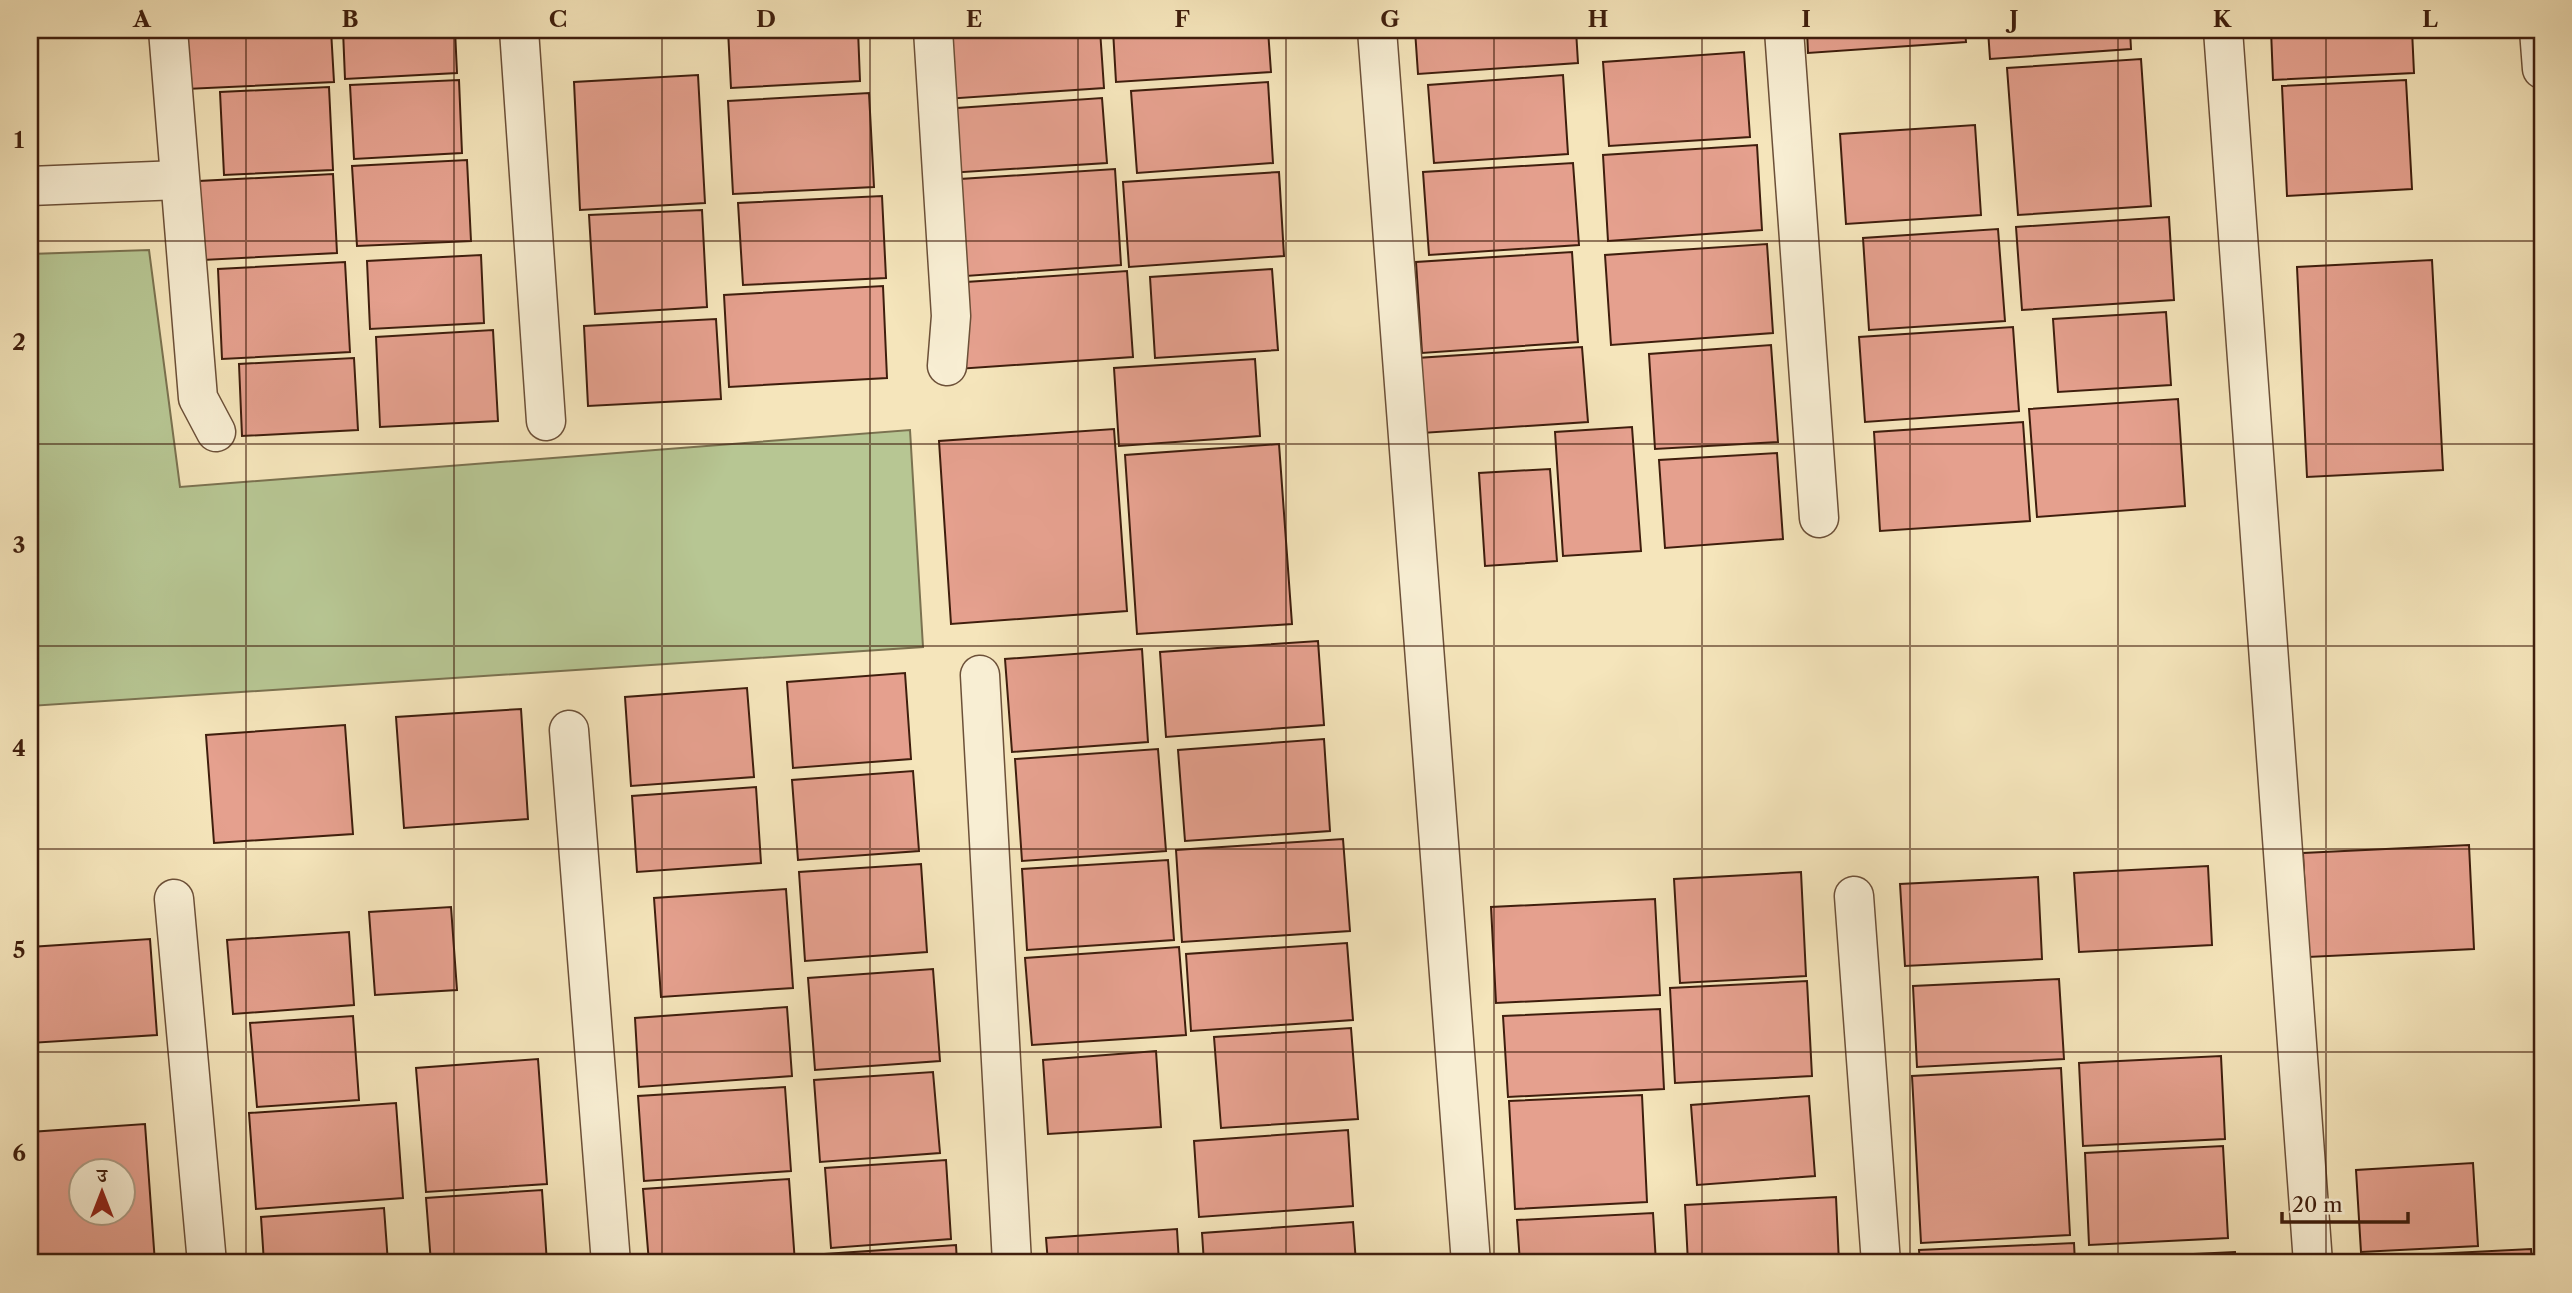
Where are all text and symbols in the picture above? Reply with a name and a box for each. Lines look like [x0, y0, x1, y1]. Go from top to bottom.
text: A [132, 5, 152, 33]
text: B [341, 5, 359, 33]
text: C [549, 5, 567, 33]
text: D [756, 5, 776, 33]
text: E [966, 5, 982, 33]
text: F [1174, 5, 1190, 33]
text: G [1380, 5, 1400, 33]
text: H [1588, 5, 1609, 33]
text: I [1801, 5, 1811, 33]
text: J [2005, 5, 2019, 33]
text: K [2213, 5, 2232, 33]
text: L [2422, 5, 2438, 33]
text: 1 [14, 126, 25, 154]
text: 2 [12, 328, 26, 356]
text: 3 [13, 531, 26, 559]
text: 4 [12, 734, 26, 762]
text: 5 [13, 936, 25, 964]
text: 6 [12, 1139, 26, 1167]
north arrow [66, 1156, 136, 1226]
text: उ [95, 1164, 108, 1187]
scale bar [2282, 1181, 2408, 1225]
text: 20 m [2292, 1192, 2343, 1217]

